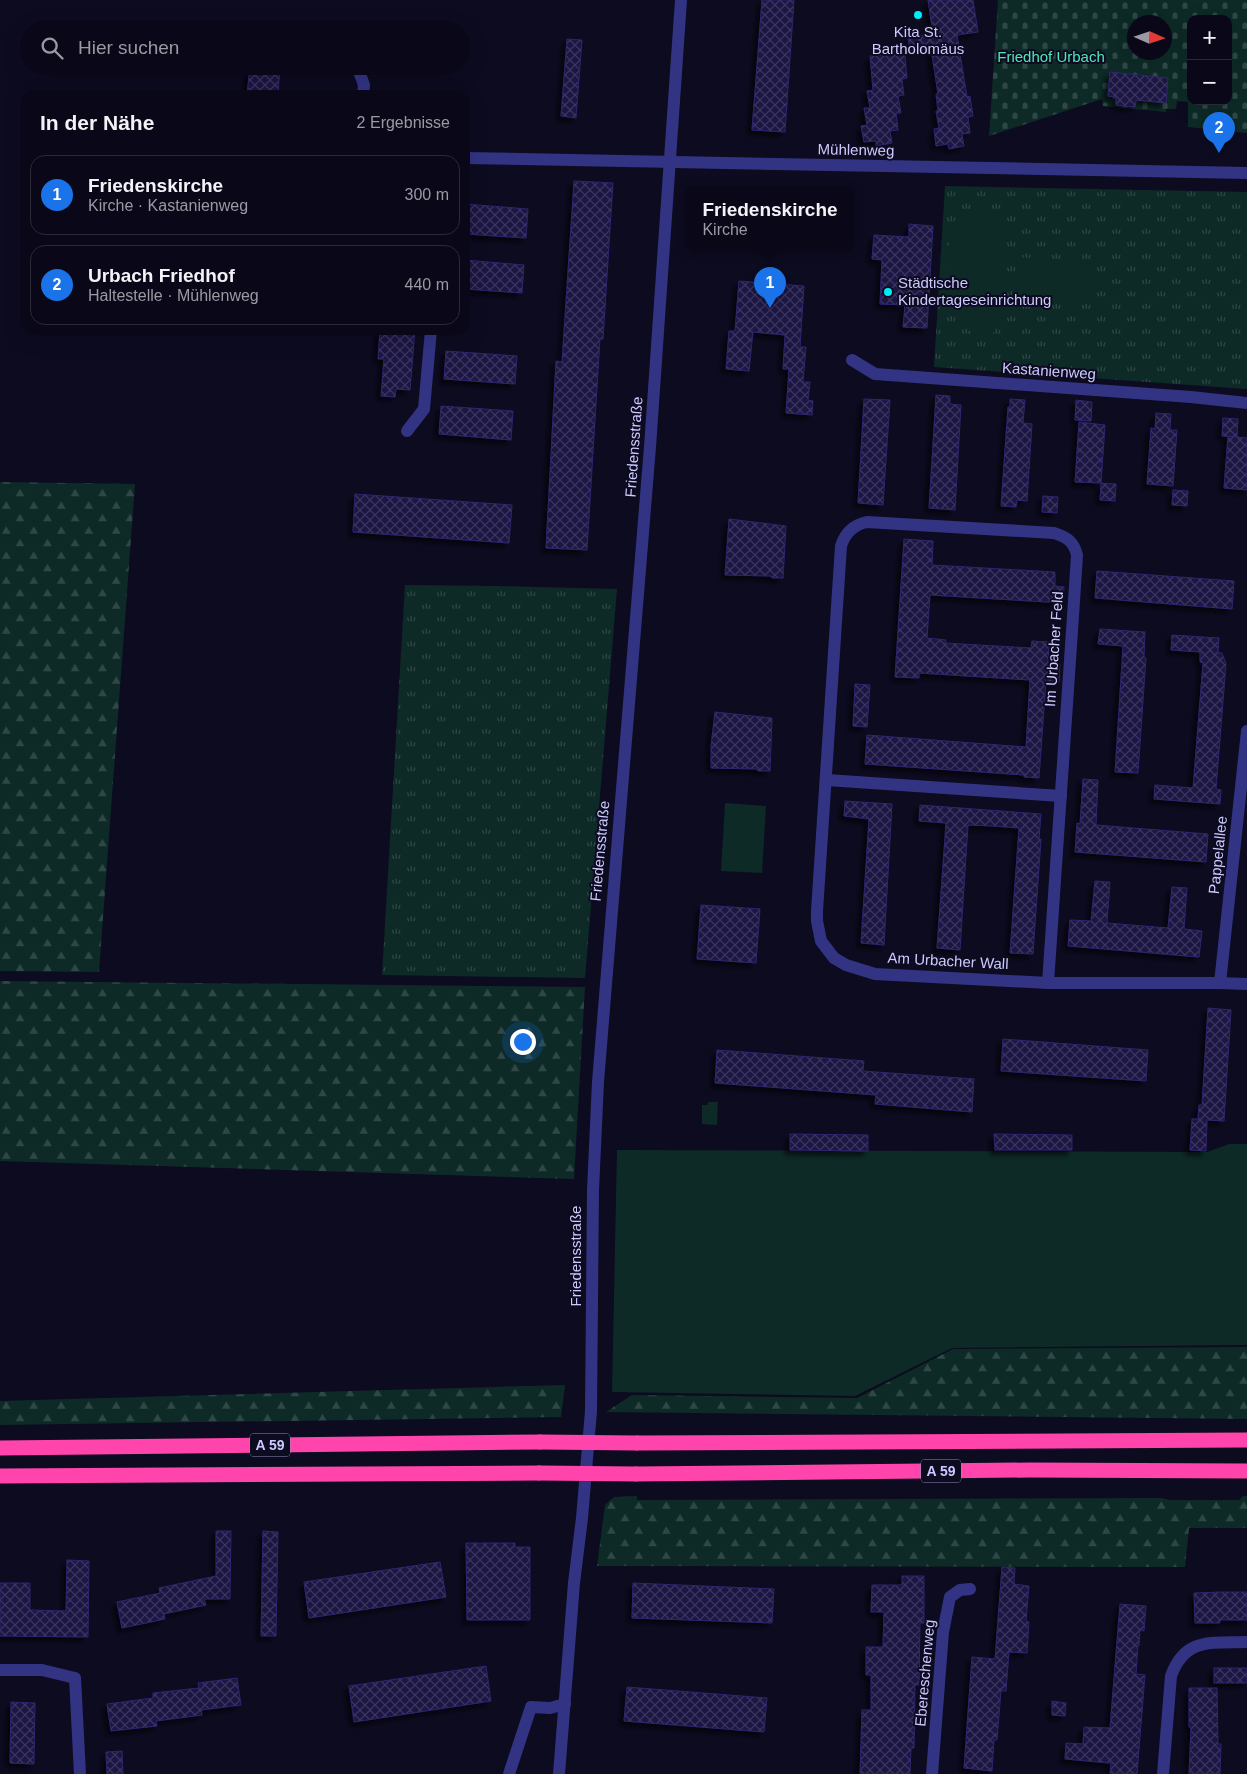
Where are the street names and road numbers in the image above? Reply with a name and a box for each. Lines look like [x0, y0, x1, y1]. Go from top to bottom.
street label: Mühlenweg [818, 140, 895, 159]
street label: Kastanienweg [1001, 359, 1097, 382]
street label: Friedensstraße [622, 396, 645, 498]
street label: Im Urbacher Feld [1041, 591, 1066, 707]
street label: Friedensstraße [587, 800, 612, 902]
street label: Pappelallee [1205, 815, 1230, 895]
street label: Am Urbacher Wall [887, 949, 1009, 972]
street label: Friedensstraße [567, 1206, 584, 1306]
road number: A 59 [250, 1434, 290, 1456]
road number: A 59 [921, 1460, 961, 1482]
street label: Ebereschenweg [911, 1619, 938, 1727]

